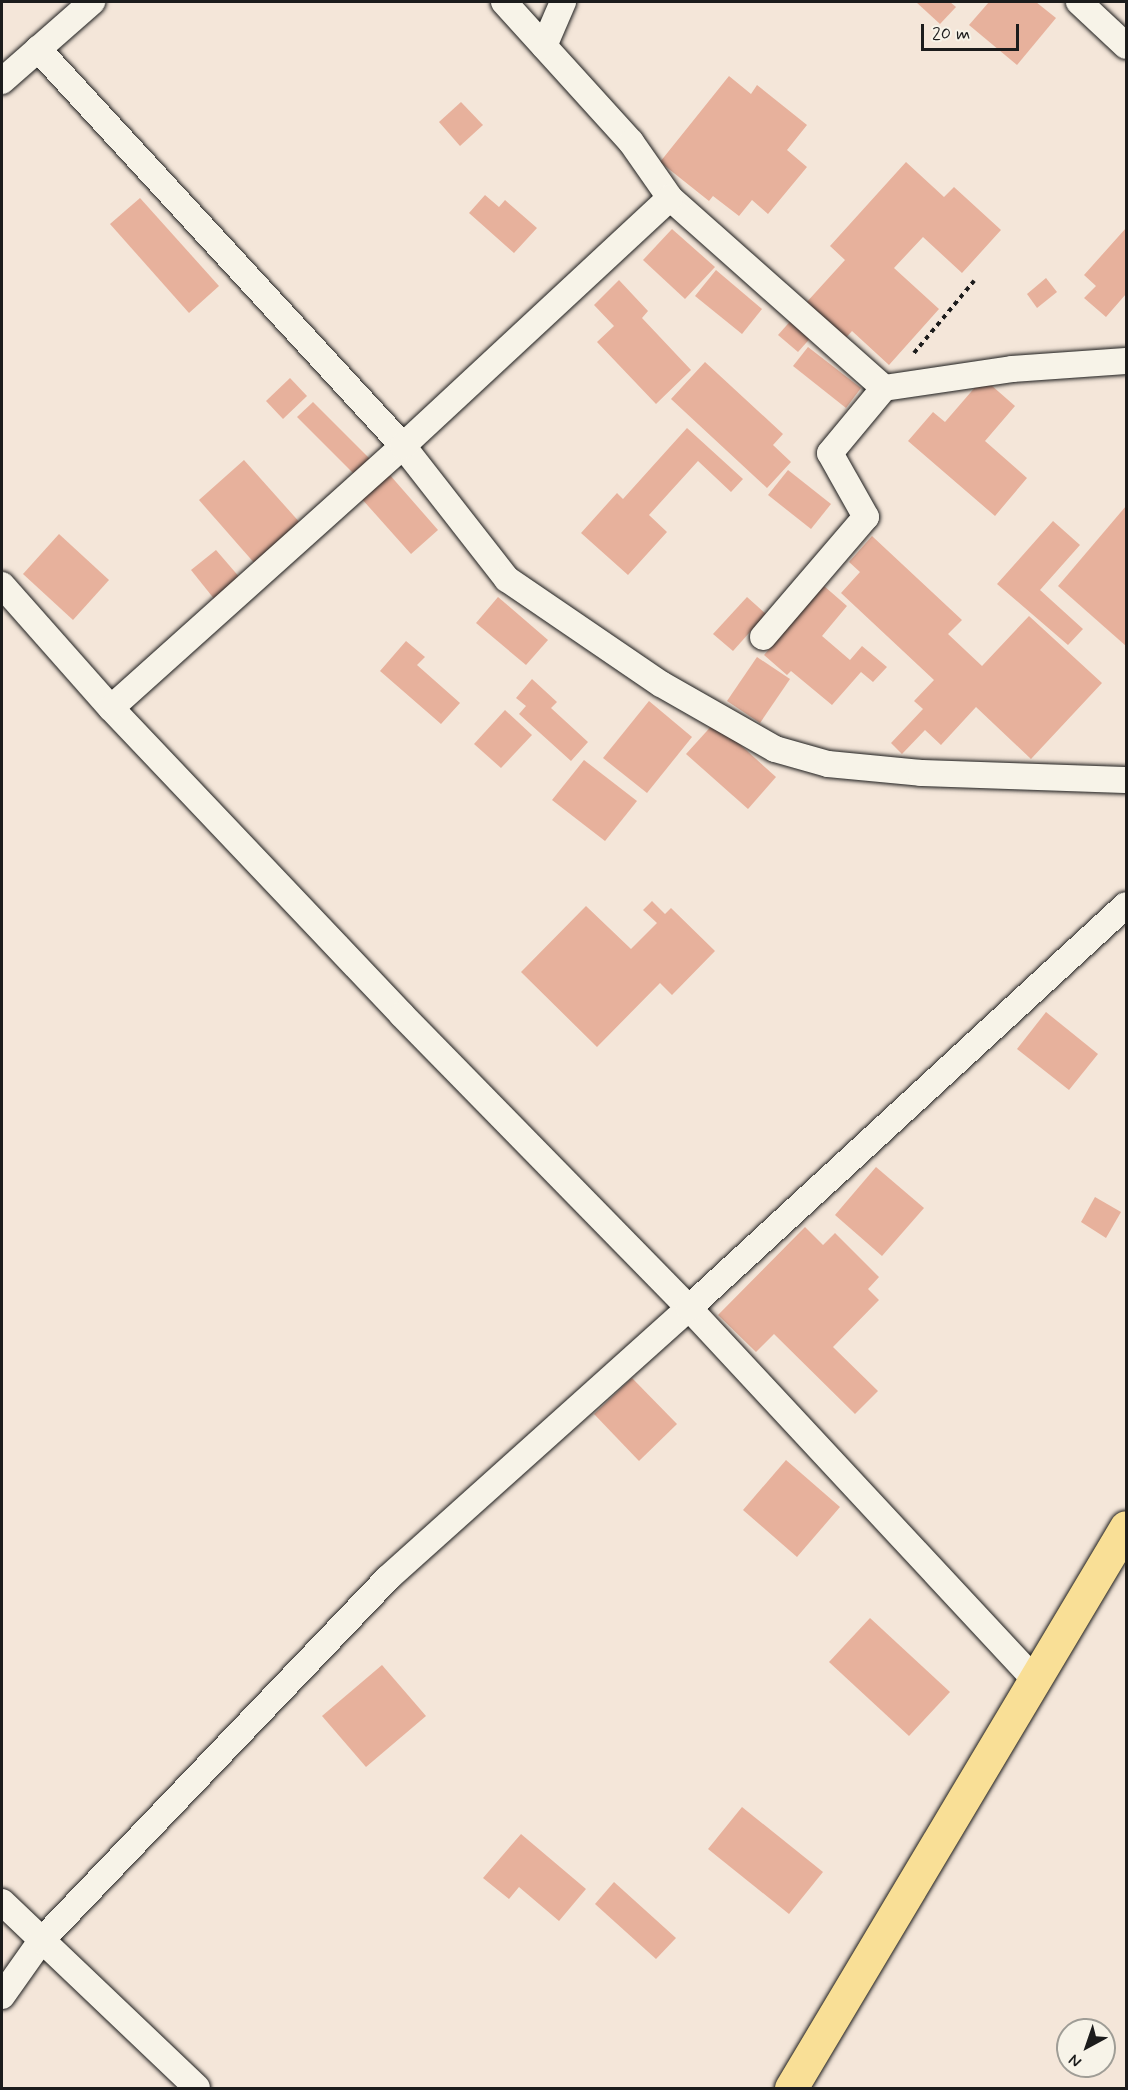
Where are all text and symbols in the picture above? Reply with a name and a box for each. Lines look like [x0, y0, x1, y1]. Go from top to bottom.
scale bar [924, 12, 1022, 50]
text: 20 m [932, 22, 970, 46]
north arrow [1056, 2018, 1116, 2078]
text: N [1065, 2049, 1086, 2072]

